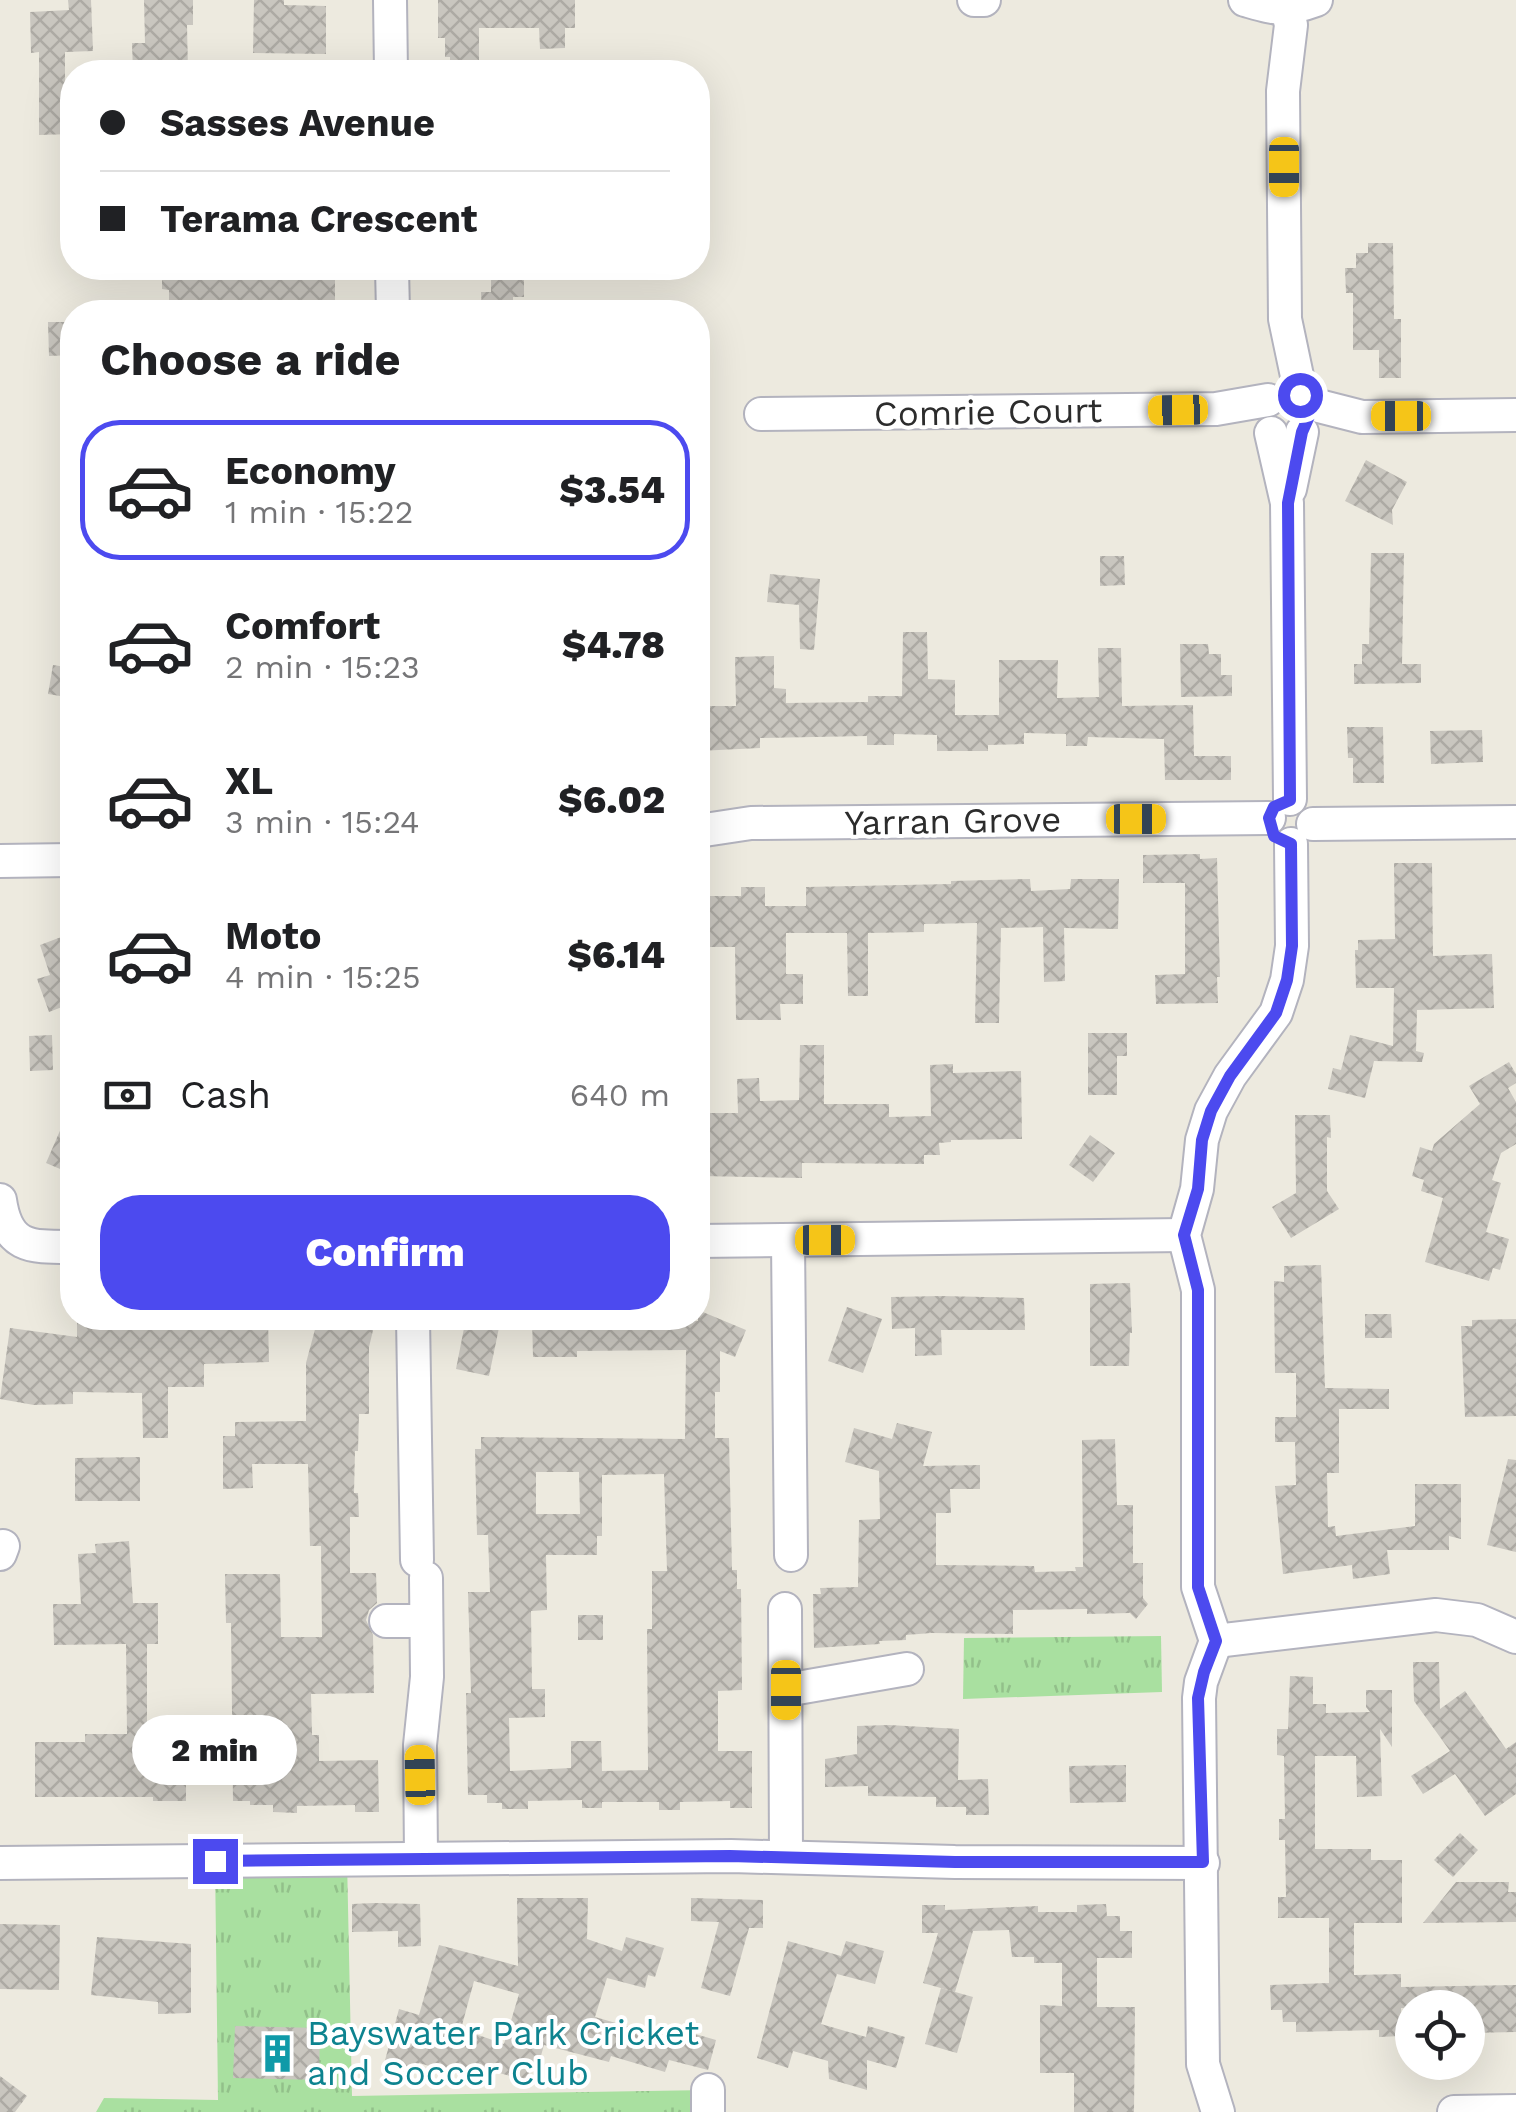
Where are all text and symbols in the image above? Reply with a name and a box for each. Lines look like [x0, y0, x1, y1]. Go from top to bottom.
text: Sasses Avenue [160, 101, 435, 145]
car [1269, 137, 1299, 197]
text: Terama Crescent [160, 197, 477, 241]
text: Choose a ride [100, 333, 400, 386]
route start [1278, 373, 1323, 418]
street label: Comrie Court [873, 389, 1103, 435]
car [1148, 394, 1208, 426]
car [1371, 401, 1431, 431]
icon: car [105, 445, 195, 535]
text: Economy [225, 449, 396, 493]
text: $3.54 [559, 468, 665, 512]
text: 1 min · 15:22 [225, 493, 414, 531]
icon: car [105, 600, 195, 690]
text: Comfort [225, 604, 380, 648]
text: $4.78 [562, 623, 665, 667]
text: 2 min · 15:23 [225, 648, 420, 686]
icon: car [105, 755, 195, 845]
text: XL [225, 759, 273, 803]
text: $6.02 [558, 778, 665, 822]
street label: Yarran Grove [844, 798, 1062, 844]
text: 3 min · 15:24 [225, 803, 420, 841]
car [1106, 804, 1166, 834]
icon: car [105, 910, 195, 1000]
text: Moto [225, 914, 321, 958]
text: $6.14 [567, 933, 665, 977]
text: 4 min · 15:25 [225, 958, 421, 996]
icon: cash [100, 1068, 155, 1123]
text: Cash [180, 1073, 271, 1117]
text: 640 m [570, 1076, 670, 1114]
button: Confirm [100, 1195, 670, 1310]
car [795, 1225, 855, 1255]
car [771, 1660, 801, 1720]
callout: 2 min [132, 1716, 298, 1786]
text: 2 min [171, 1731, 258, 1769]
car [404, 1745, 436, 1805]
route end [193, 1839, 238, 1884]
map controls [1395, 1990, 1485, 2080]
button: locate [1395, 1990, 1485, 2080]
place label: Bayswater Park Cricket and Soccer Club [307, 2012, 699, 2094]
building icon: Bayswater Park Cricket and Soccer Club [256, 2032, 298, 2074]

